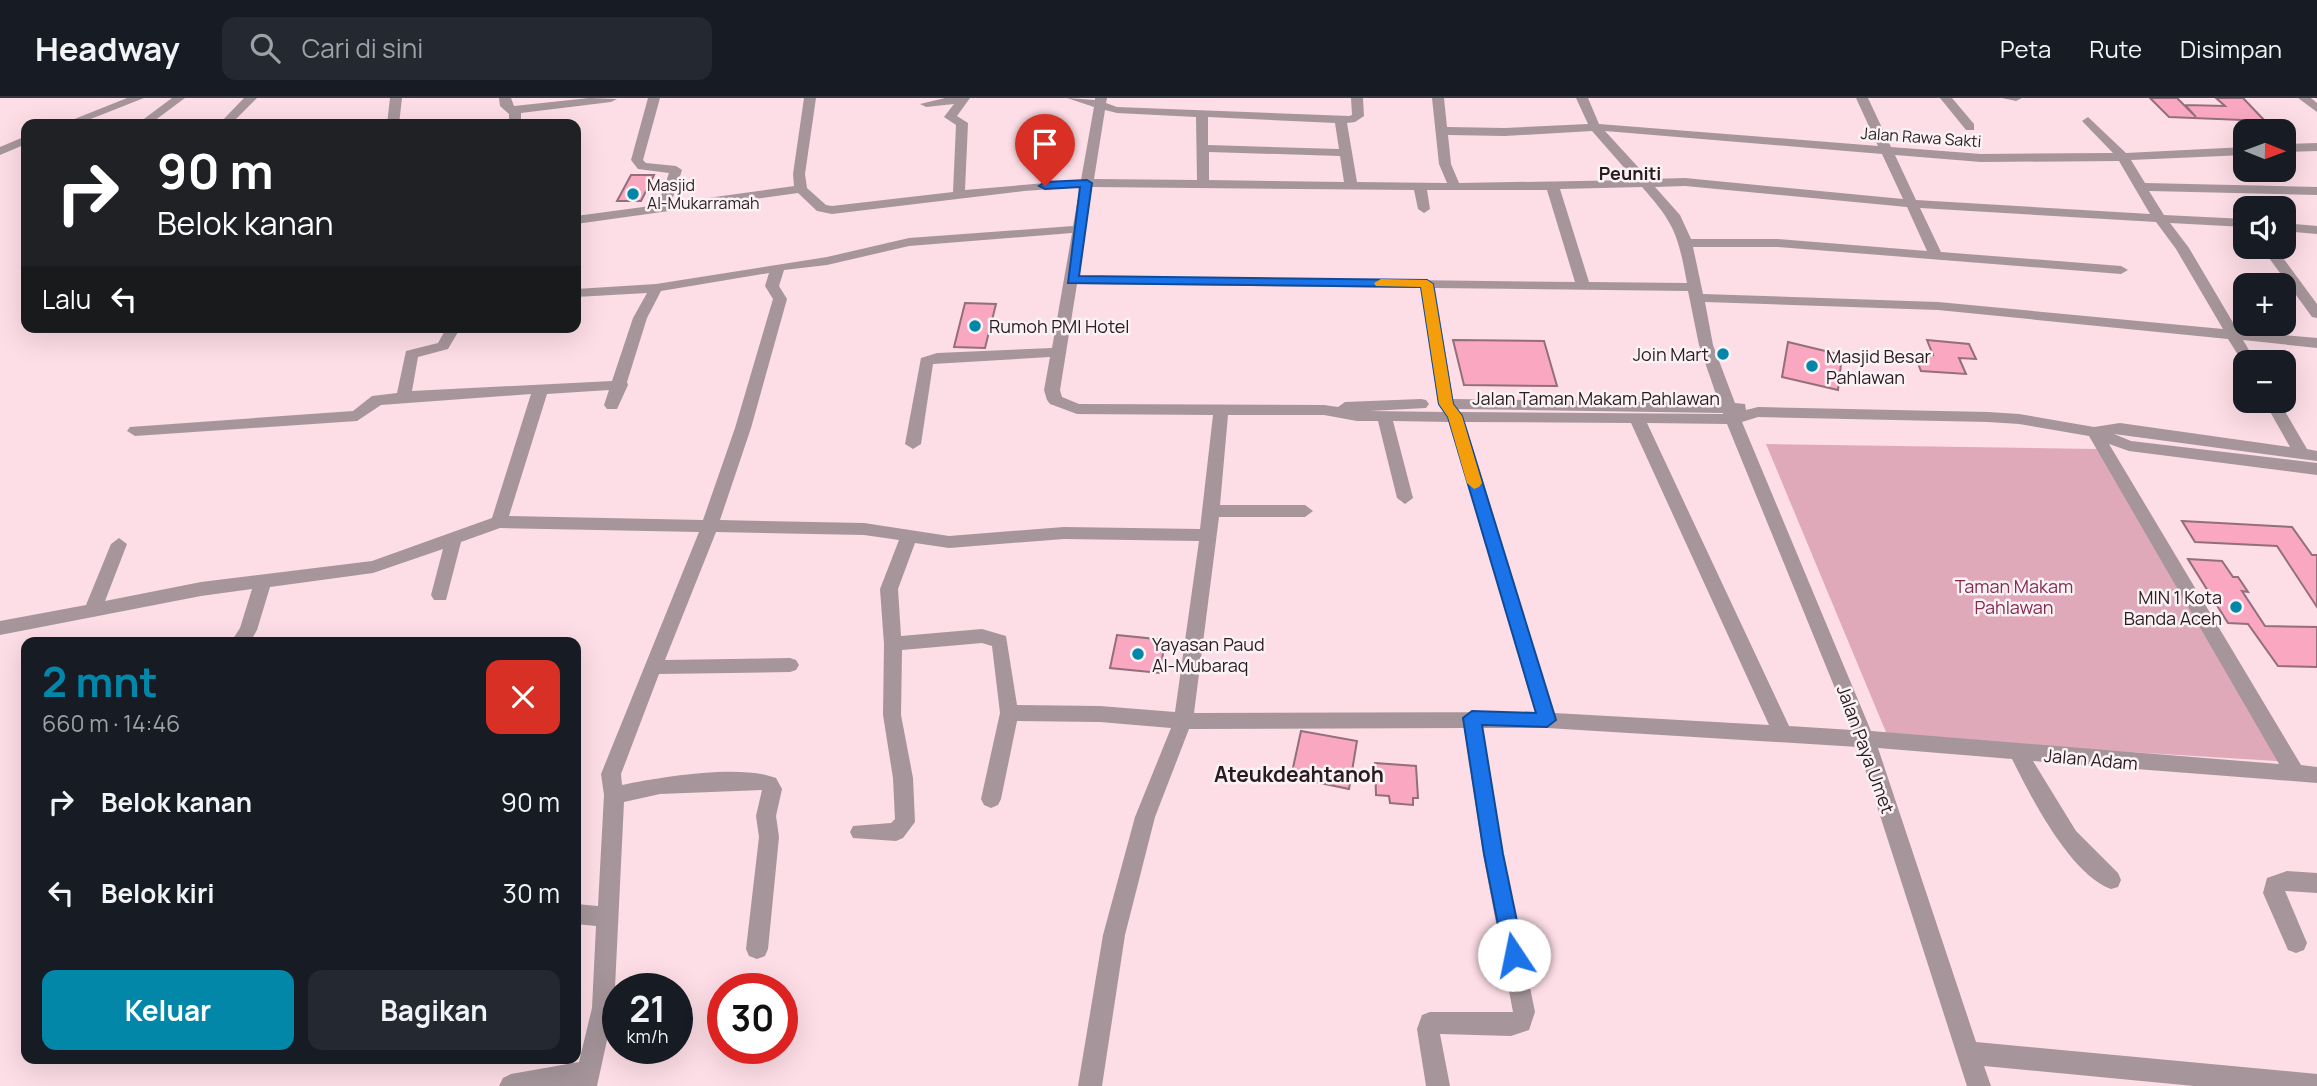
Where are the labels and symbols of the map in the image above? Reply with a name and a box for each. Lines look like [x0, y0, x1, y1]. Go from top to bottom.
pin [1015, 114, 1075, 186]
north arrow [2233, 119, 2296, 182]
street label: Jalan Rawa Sakti [1860, 122, 1982, 152]
district label: Peuniti [1599, 161, 1661, 185]
place label: Masjid Al-Mukarramah [647, 174, 759, 214]
marker: Masjid Al-Mukarramah [625, 186, 641, 202]
place label: Rumoh PMI Hotel [989, 314, 1130, 338]
marker: Rumoh PMI Hotel [967, 318, 983, 334]
place label: Join Mart [1633, 342, 1709, 366]
place label: Masjid Besar Pahlawan [1826, 344, 1932, 389]
marker: Join Mart [1715, 346, 1731, 362]
marker: Masjid Besar Pahlawan [1804, 358, 1820, 374]
street label: Jalan Taman Makam Pahlawan [1472, 386, 1720, 410]
park label: Taman Makam Pahlawan [1955, 574, 2073, 619]
place label: MIN 1 Kota Banda Aceh [2124, 585, 2222, 630]
marker: MIN 1 Kota Banda Aceh [2228, 599, 2244, 615]
place label: Yayasan Paud Al-Mubaraq [1152, 632, 1265, 677]
marker: Yayasan Paud Al-Mubaraq [1130, 646, 1146, 662]
street label: Jalan Paya Umet [1832, 681, 1900, 817]
street label: Jalan Adam [2043, 743, 2139, 775]
district label: Ateukdeahtanoh [1214, 760, 1384, 788]
position arrow [1477, 918, 1551, 992]
speed limit sign: 30 [707, 973, 798, 1064]

